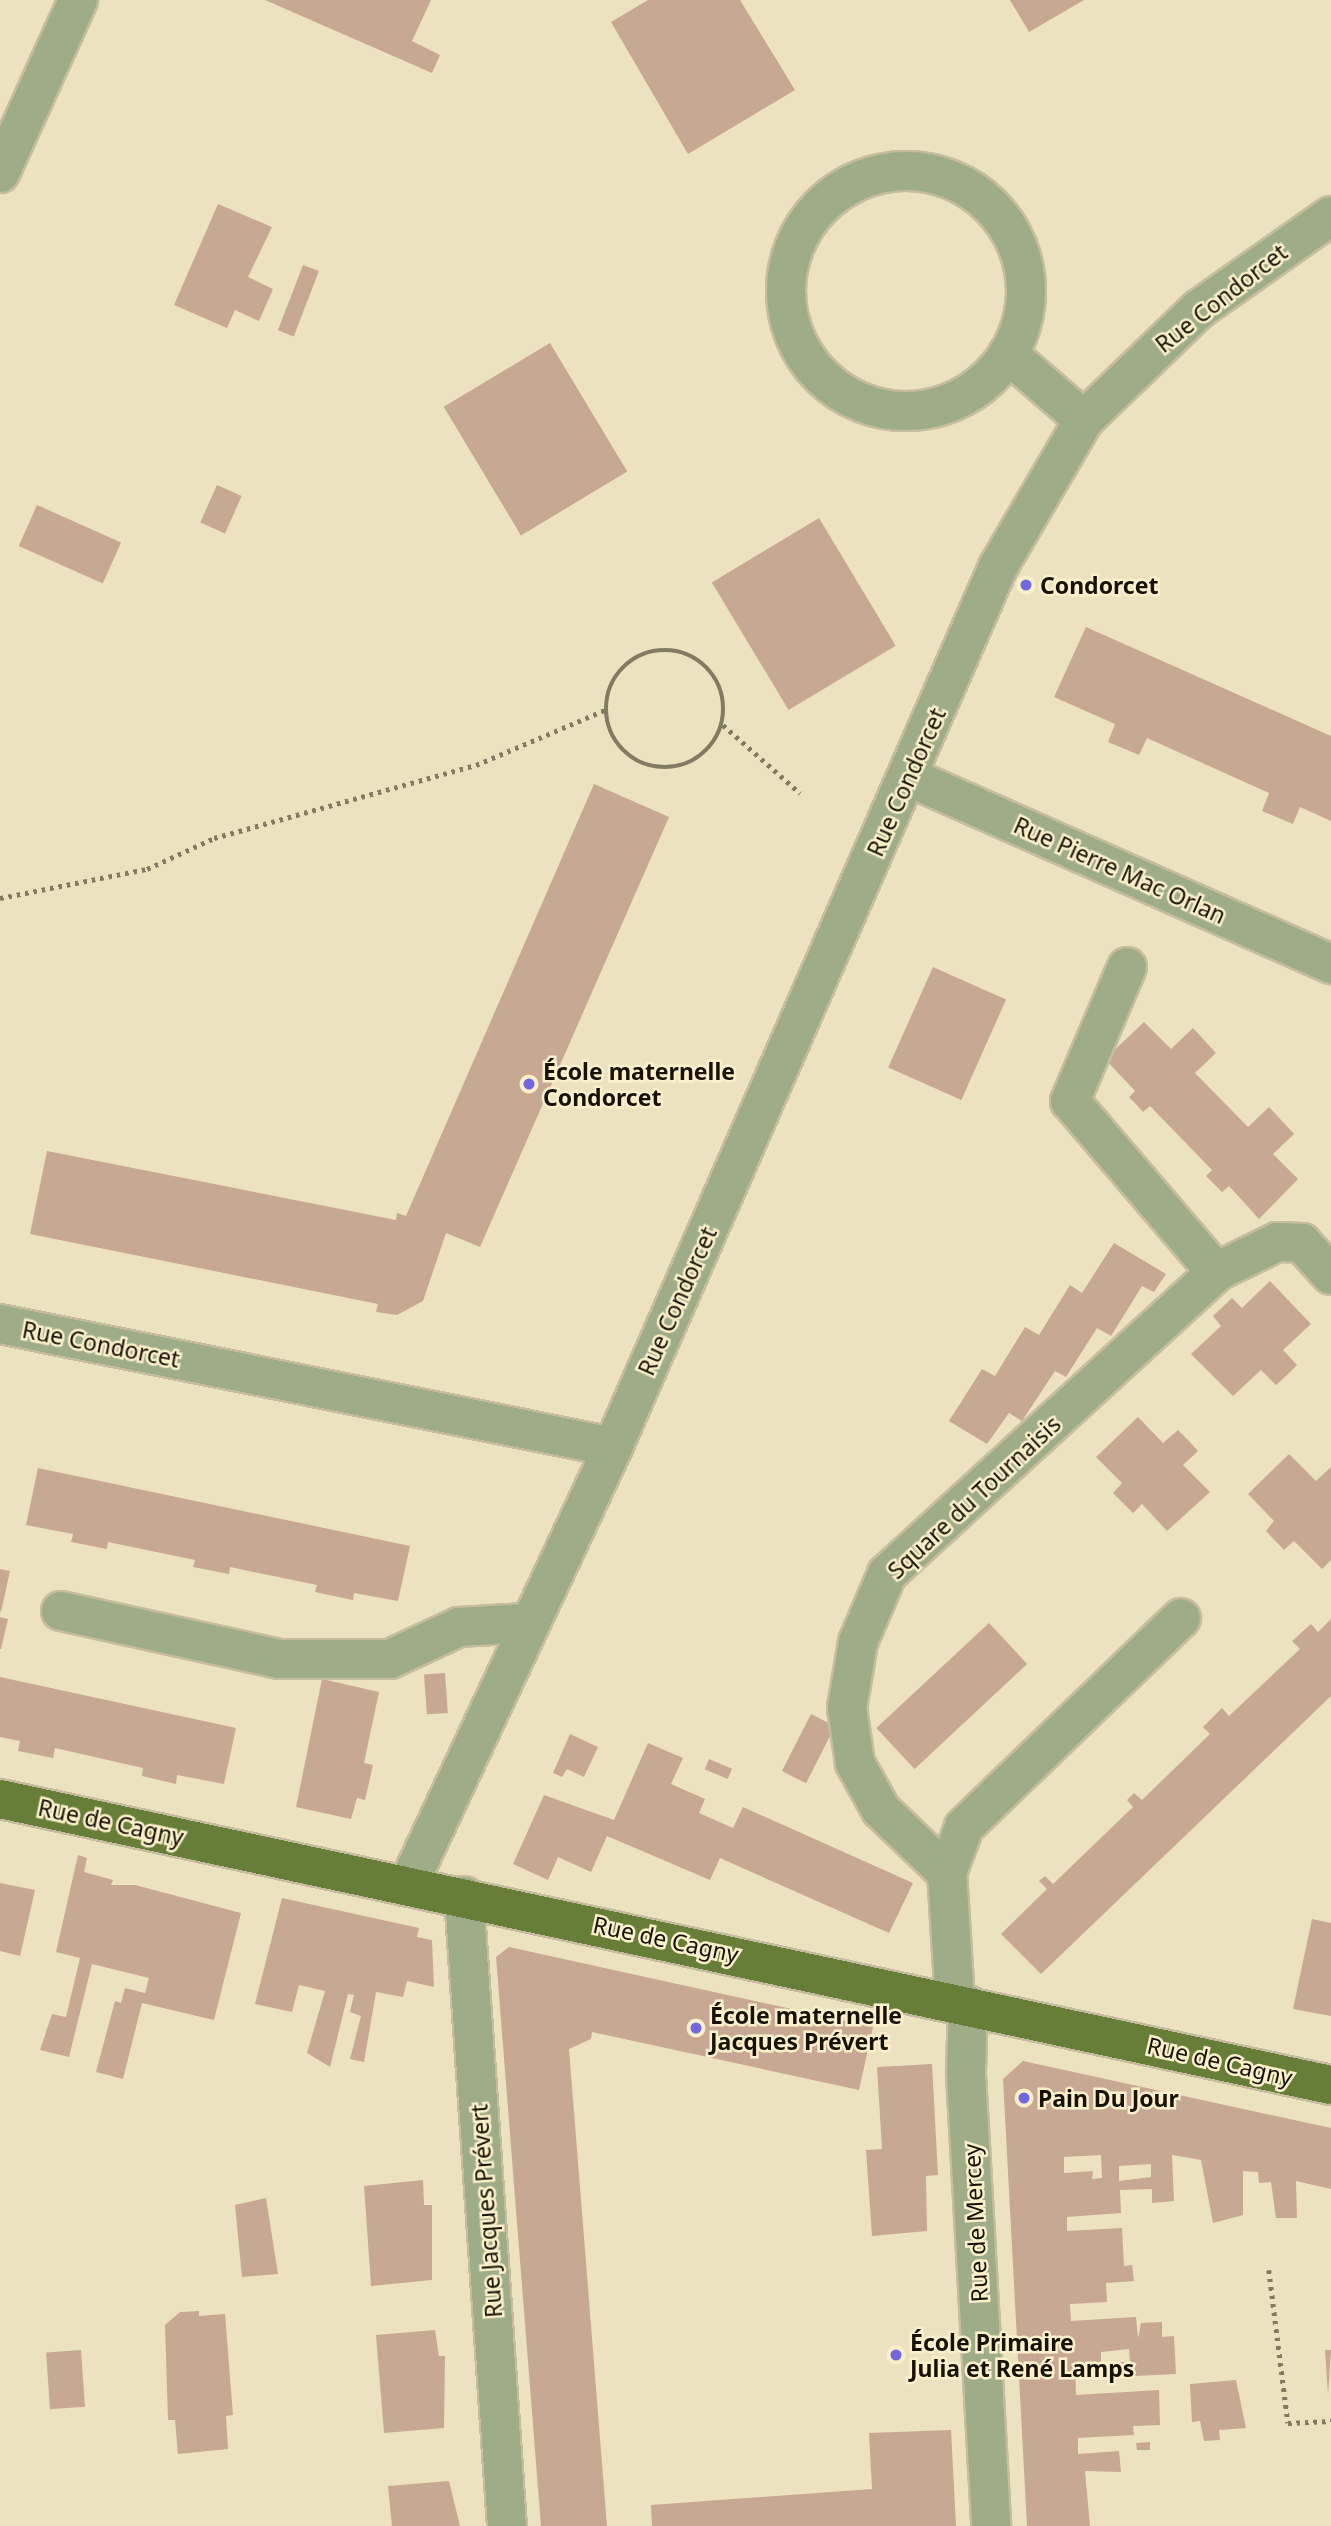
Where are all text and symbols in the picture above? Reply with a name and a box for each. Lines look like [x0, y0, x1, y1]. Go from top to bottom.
street label: Rue Condorcet [1150, 238, 1292, 358]
place label: Condorcet [1040, 571, 1158, 599]
marker: Condorcet [1018, 577, 1034, 593]
street label: Rue Condorcet [861, 704, 951, 860]
street label: Rue Pierre Mac Orlan [1010, 811, 1230, 929]
place label: École maternelle Condorcet [543, 1057, 735, 1111]
marker: École maternelle Condorcet [521, 1076, 537, 1092]
street label: Rue Condorcet [632, 1223, 722, 1379]
street label: Rue Condorcet [20, 1315, 182, 1373]
street label: Square du Tournaisis [882, 1410, 1066, 1584]
street label: Rue de Cagny [36, 1793, 186, 1851]
street label: Rue de Cagny [591, 1910, 741, 1968]
place label: École maternelle Jacques Prévert [710, 2001, 902, 2055]
marker: École maternelle Jacques Prévert [688, 2020, 704, 2036]
street label: Rue de Cagny [1145, 2031, 1295, 2091]
place label: Pain Du Jour [1038, 2084, 1179, 2112]
marker: Pain Du Jour [1016, 2090, 1032, 2106]
street label: Rue Jacques Prévert [465, 2103, 507, 2319]
street label: Rue de Mercey [957, 2143, 993, 2303]
place label: École Primaire Julia et René Lamps [910, 2328, 1134, 2382]
marker: École Primaire Julia et René Lamps [888, 2347, 904, 2363]

